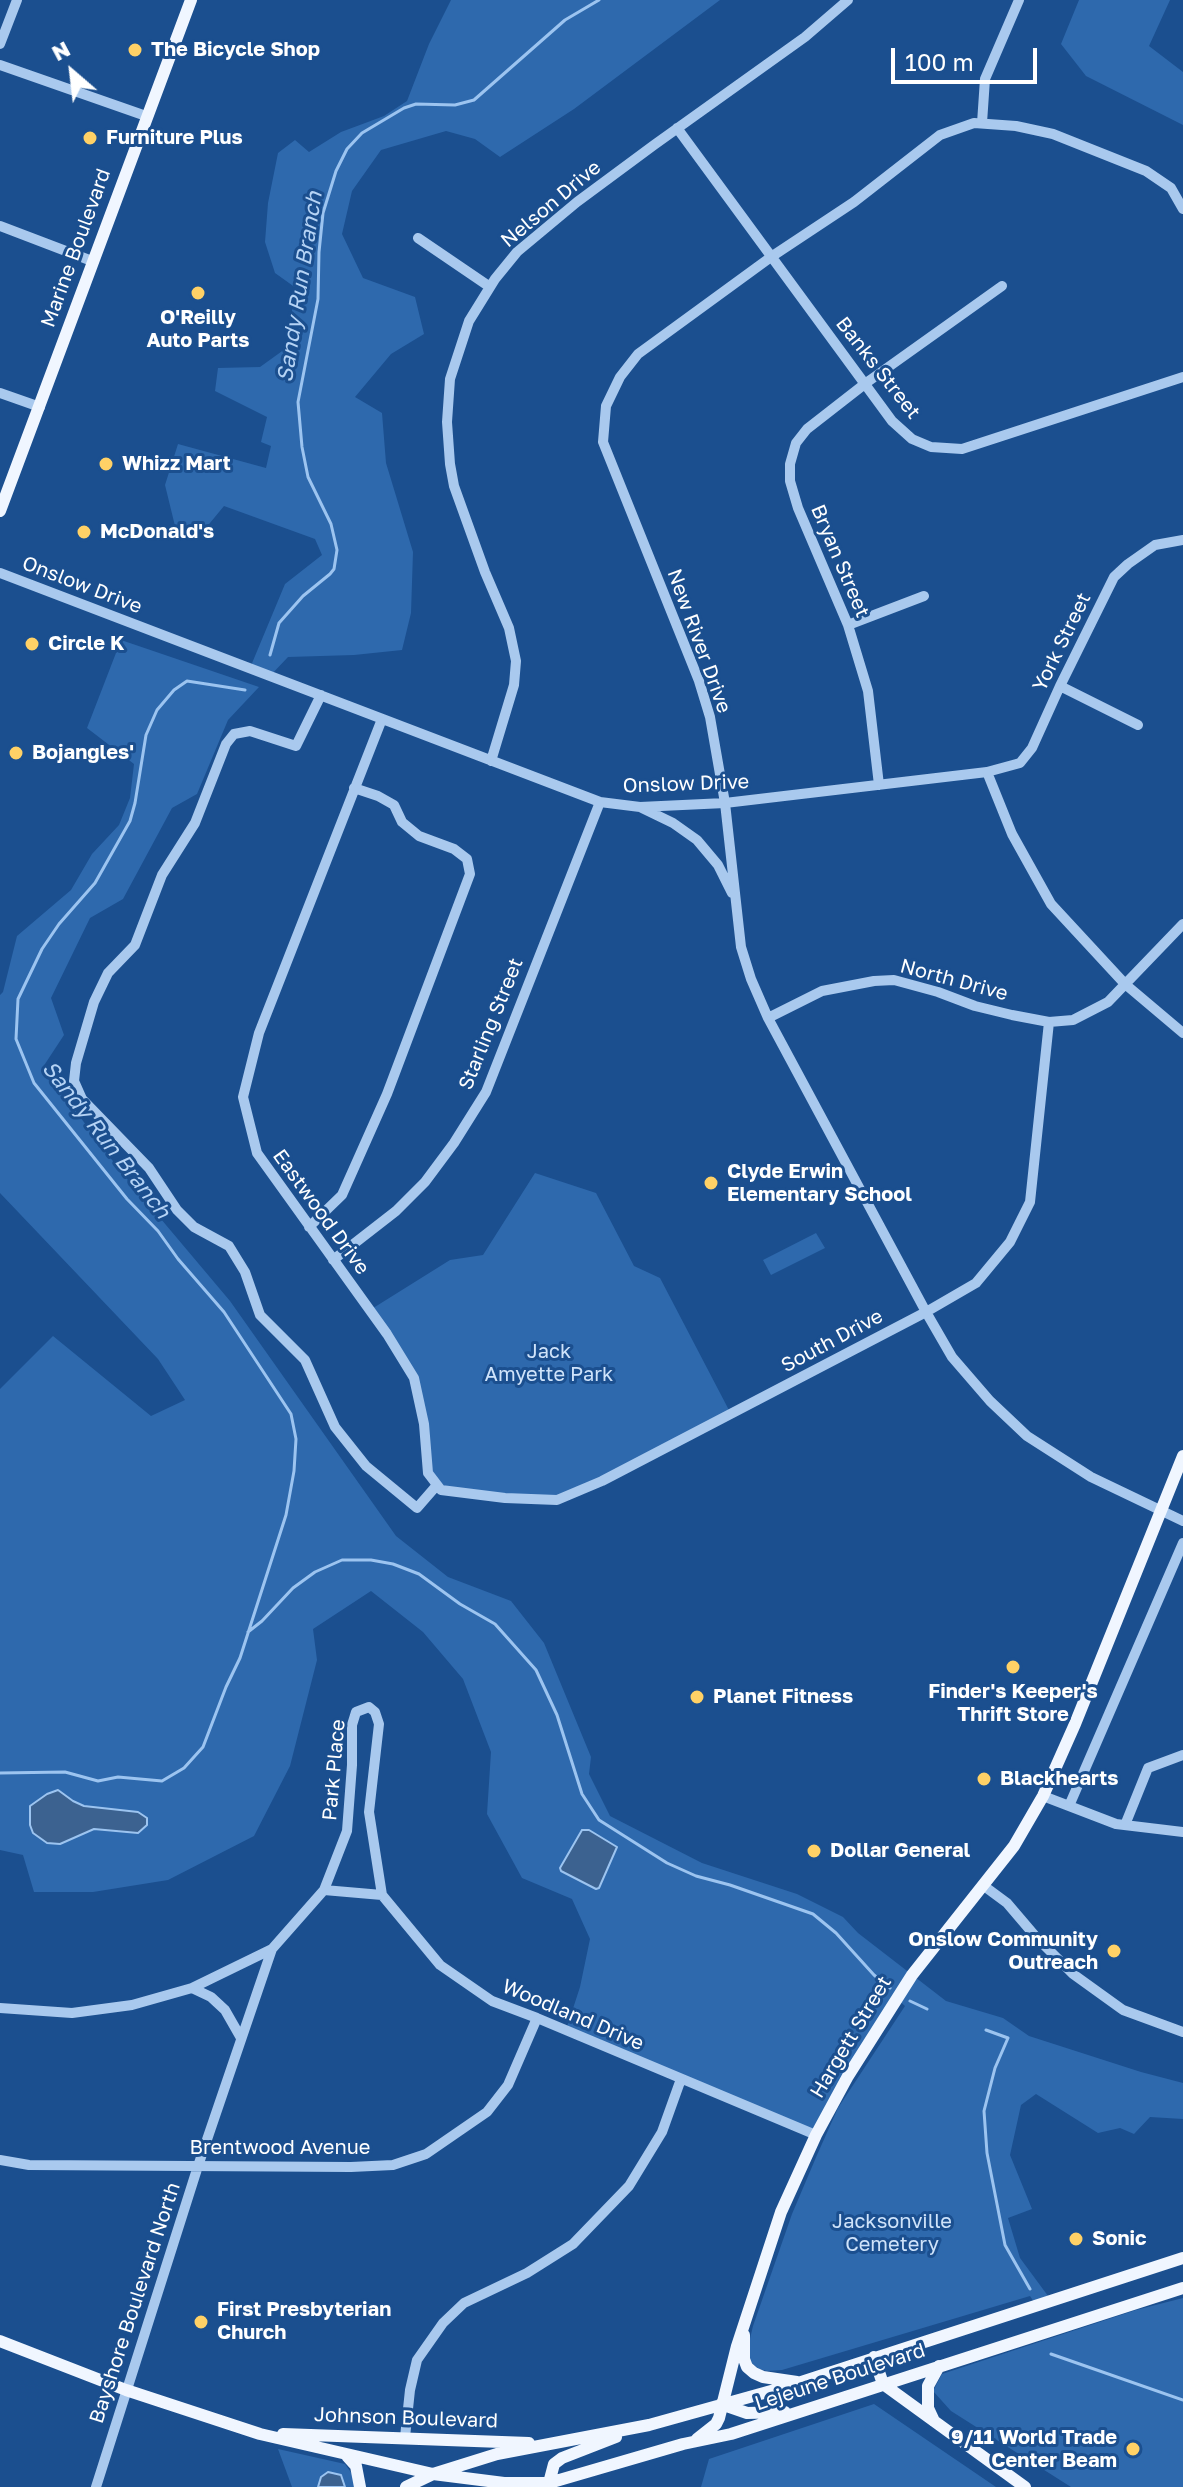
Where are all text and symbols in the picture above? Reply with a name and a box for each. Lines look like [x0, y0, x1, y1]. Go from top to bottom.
north arrow [32, 32, 112, 112]
scale bar [895, 32, 1041, 82]
text: N [47, 35, 74, 66]
place label: The Bicycle Shop [151, 38, 320, 62]
marker: The Bicycle Shop [126, 41, 144, 59]
text: 100 m [905, 47, 974, 76]
place label: Furniture Plus [106, 126, 243, 150]
marker: Furniture Plus [81, 129, 99, 147]
street label: Nelson Drive [496, 155, 606, 253]
street label: Marine Boulevard [36, 165, 116, 331]
water label: Sandy Run Branch [272, 190, 328, 384]
marker: O'Reilly Auto Parts [189, 284, 207, 302]
place label: O'Reilly Auto Parts [147, 306, 249, 353]
street label: Banks Street [831, 312, 925, 424]
place label: Whizz Mart [122, 452, 231, 476]
marker: Whizz Mart [97, 455, 115, 473]
street label: Bryan Street [805, 501, 875, 621]
place label: McDonald's [100, 520, 214, 544]
marker: McDonald's [75, 523, 93, 541]
street label: Onslow Drive [19, 551, 145, 619]
street label: New River Drive [662, 566, 736, 716]
street label: York Street [1028, 589, 1096, 695]
place label: Circle K [48, 632, 125, 656]
marker: Circle K [23, 635, 41, 653]
place label: Bojangles' [32, 741, 134, 765]
marker: Bojangles' [7, 744, 25, 762]
street label: Onslow Drive [622, 770, 750, 798]
street label: North Drive [898, 954, 1010, 1006]
street label: Starling Street [454, 955, 528, 1093]
water label: Sandy Run Branch [36, 1056, 176, 1224]
street label: Eastwood Drive [268, 1145, 374, 1279]
place label: Clyde Erwin Elementary School [727, 1160, 912, 1207]
marker: Clyde Erwin Elementary School [702, 1174, 720, 1192]
street label: South Drive [777, 1304, 887, 1378]
park label: Jack Amyette Park [485, 1340, 613, 1387]
marker: Finder's Keeper's Thrift Store [1004, 1658, 1022, 1676]
place label: Finder's Keeper's Thrift Store [928, 1680, 1098, 1727]
place label: Planet Fitness [713, 1685, 853, 1709]
marker: Planet Fitness [688, 1688, 706, 1706]
street label: Park Place [318, 1718, 350, 1822]
place label: Blackhearts [1000, 1767, 1118, 1791]
marker: Blackhearts [975, 1770, 993, 1788]
place label: Dollar General [830, 1839, 970, 1863]
marker: Dollar General [805, 1842, 823, 1860]
place label: Onslow Community Outreach [908, 1928, 1098, 1975]
marker: Onslow Community Outreach [1105, 1942, 1123, 1960]
street label: Hargett Street [805, 1972, 897, 2102]
street label: Woodland Drive [499, 1974, 647, 2056]
street label: Brentwood Avenue [190, 2136, 370, 2160]
street label: Bayshore Boulevard North [85, 2179, 185, 2427]
park label: Jacksonville Cemetery [832, 2210, 952, 2257]
place label: Sonic [1092, 2227, 1146, 2251]
marker: Sonic [1067, 2230, 1085, 2248]
place label: First Presbyterian Church [217, 2298, 391, 2345]
marker: First Presbyterian Church [192, 2313, 210, 2331]
street label: Lejeune Boulevard [752, 2338, 928, 2416]
street label: Johnson Boulevard [313, 2403, 499, 2433]
place label: 9/11 World Trade Center Beam [951, 2426, 1117, 2473]
marker: 9/11 World Trade Center Beam [1124, 2440, 1142, 2458]

